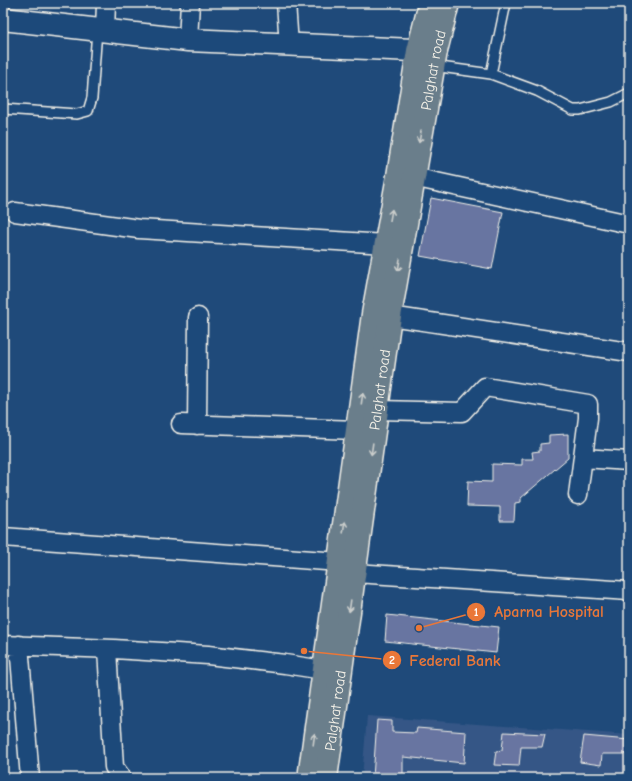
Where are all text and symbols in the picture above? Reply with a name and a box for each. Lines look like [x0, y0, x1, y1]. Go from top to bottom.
street label: Palghat road [417, 28, 450, 112]
one-way arrow [416, 130, 424, 143]
one-way arrow [387, 209, 395, 222]
one-way arrow [395, 259, 403, 272]
street label: Palghat road [365, 348, 394, 431]
one-way arrow [358, 393, 366, 406]
one-way arrow [368, 443, 376, 456]
one-way arrow [340, 521, 348, 534]
callout: Aparna Hospital [466, 598, 611, 626]
one-way arrow [346, 599, 354, 612]
text: Aparna Hospital [494, 603, 604, 621]
text: 1 [474, 605, 479, 619]
callout: Federal Bank [382, 646, 509, 674]
text: Federal Bank [409, 652, 501, 670]
text: 2 [389, 653, 395, 667]
street label: Palghat road [321, 669, 350, 752]
one-way arrow [310, 733, 318, 746]

